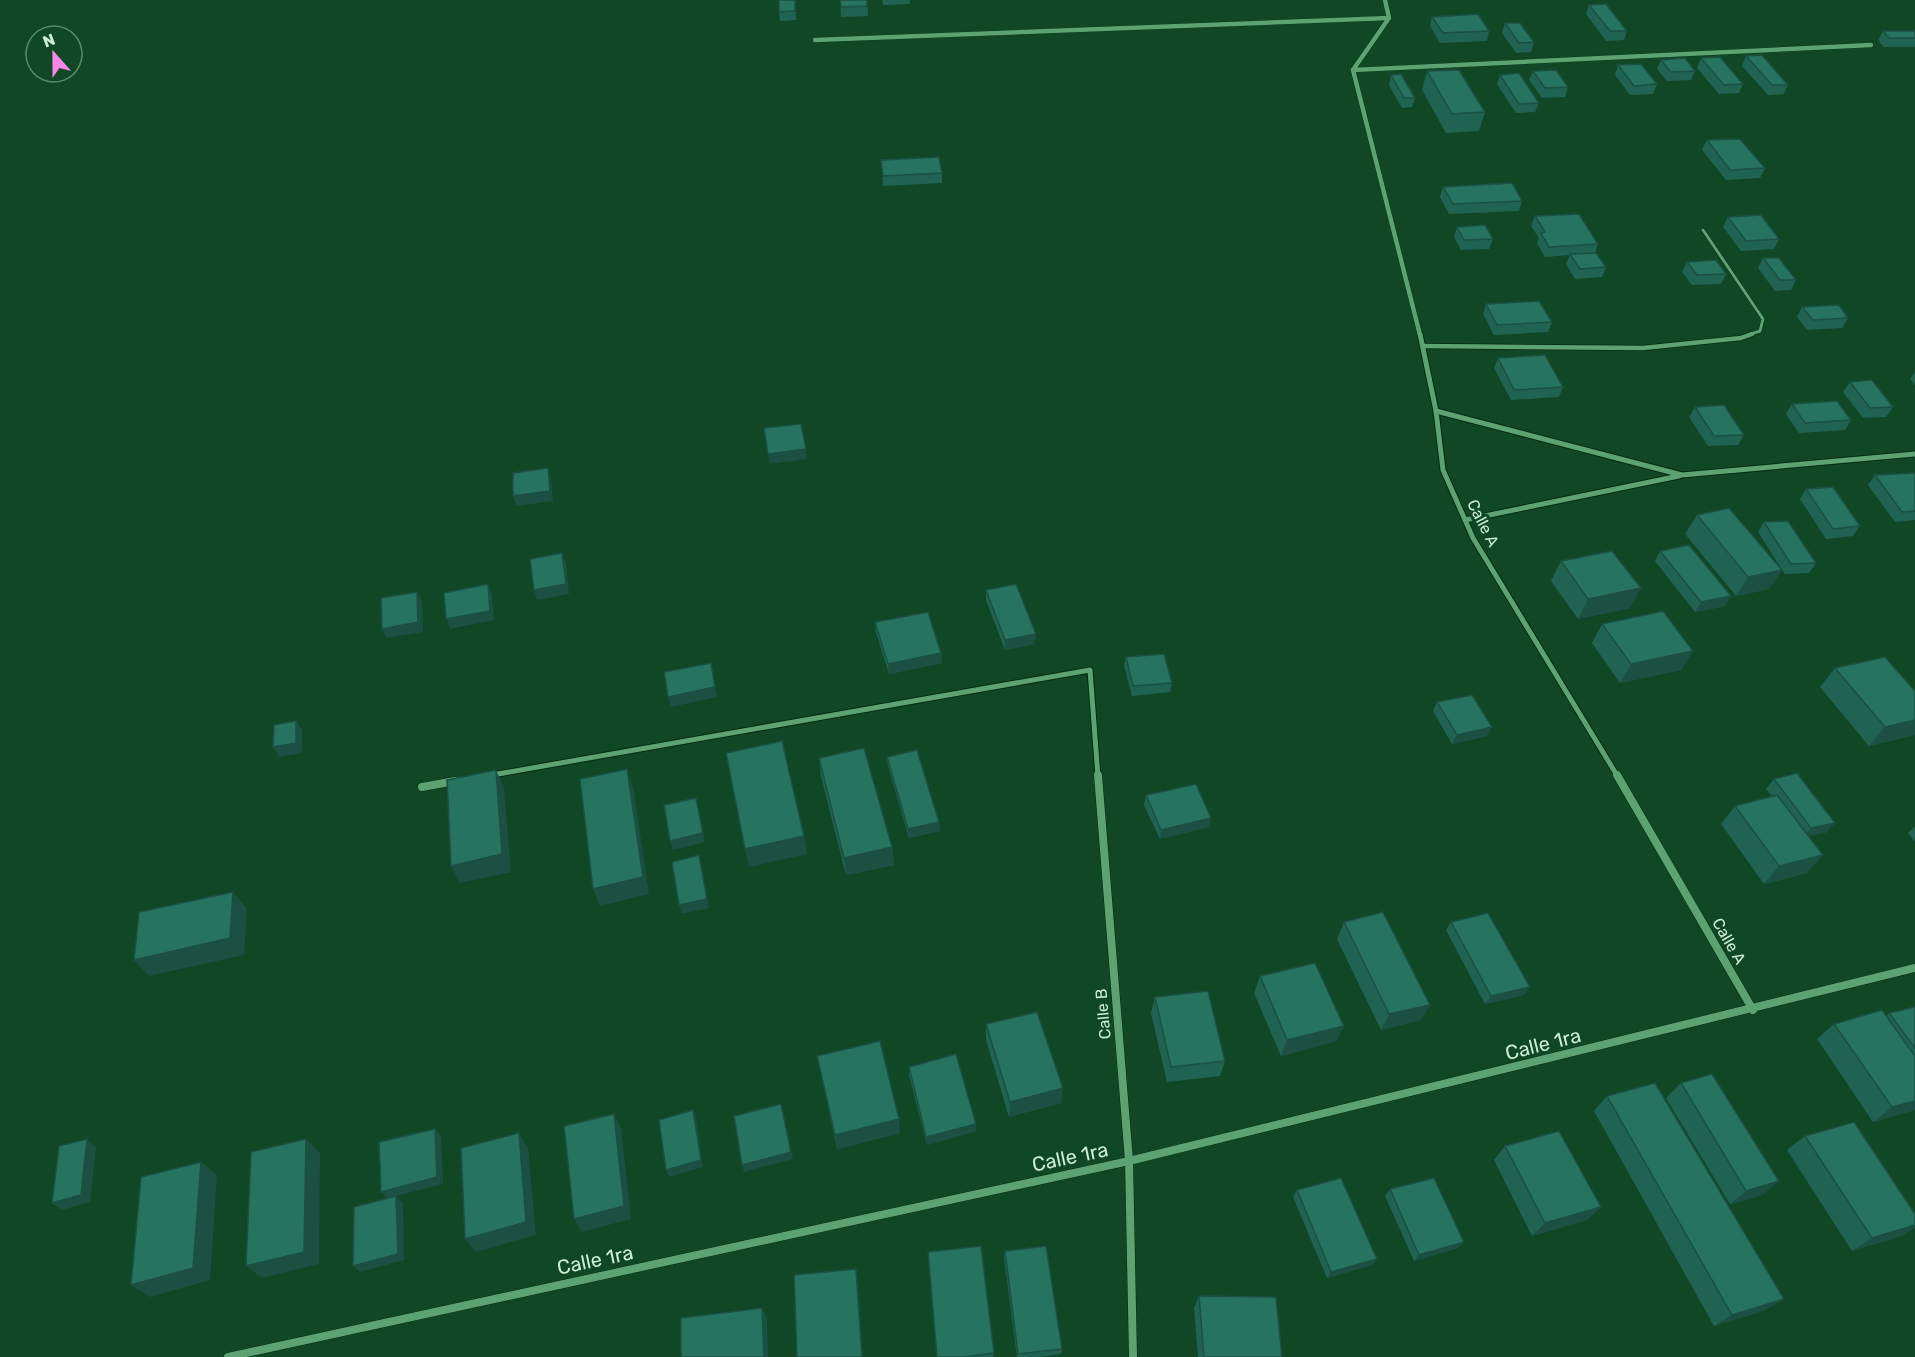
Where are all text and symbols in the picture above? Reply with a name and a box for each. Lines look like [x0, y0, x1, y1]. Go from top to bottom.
north arrow [24, 24, 84, 84]
text: N [40, 30, 58, 51]
street label: Calle A [1463, 496, 1503, 550]
street label: Calle A [1708, 914, 1750, 968]
street label: Calle B [1091, 988, 1115, 1040]
street label: Calle 1ra [1503, 1023, 1583, 1065]
street label: Calle 1ra [1030, 1137, 1110, 1177]
street label: Calle 1ra [555, 1240, 635, 1280]

